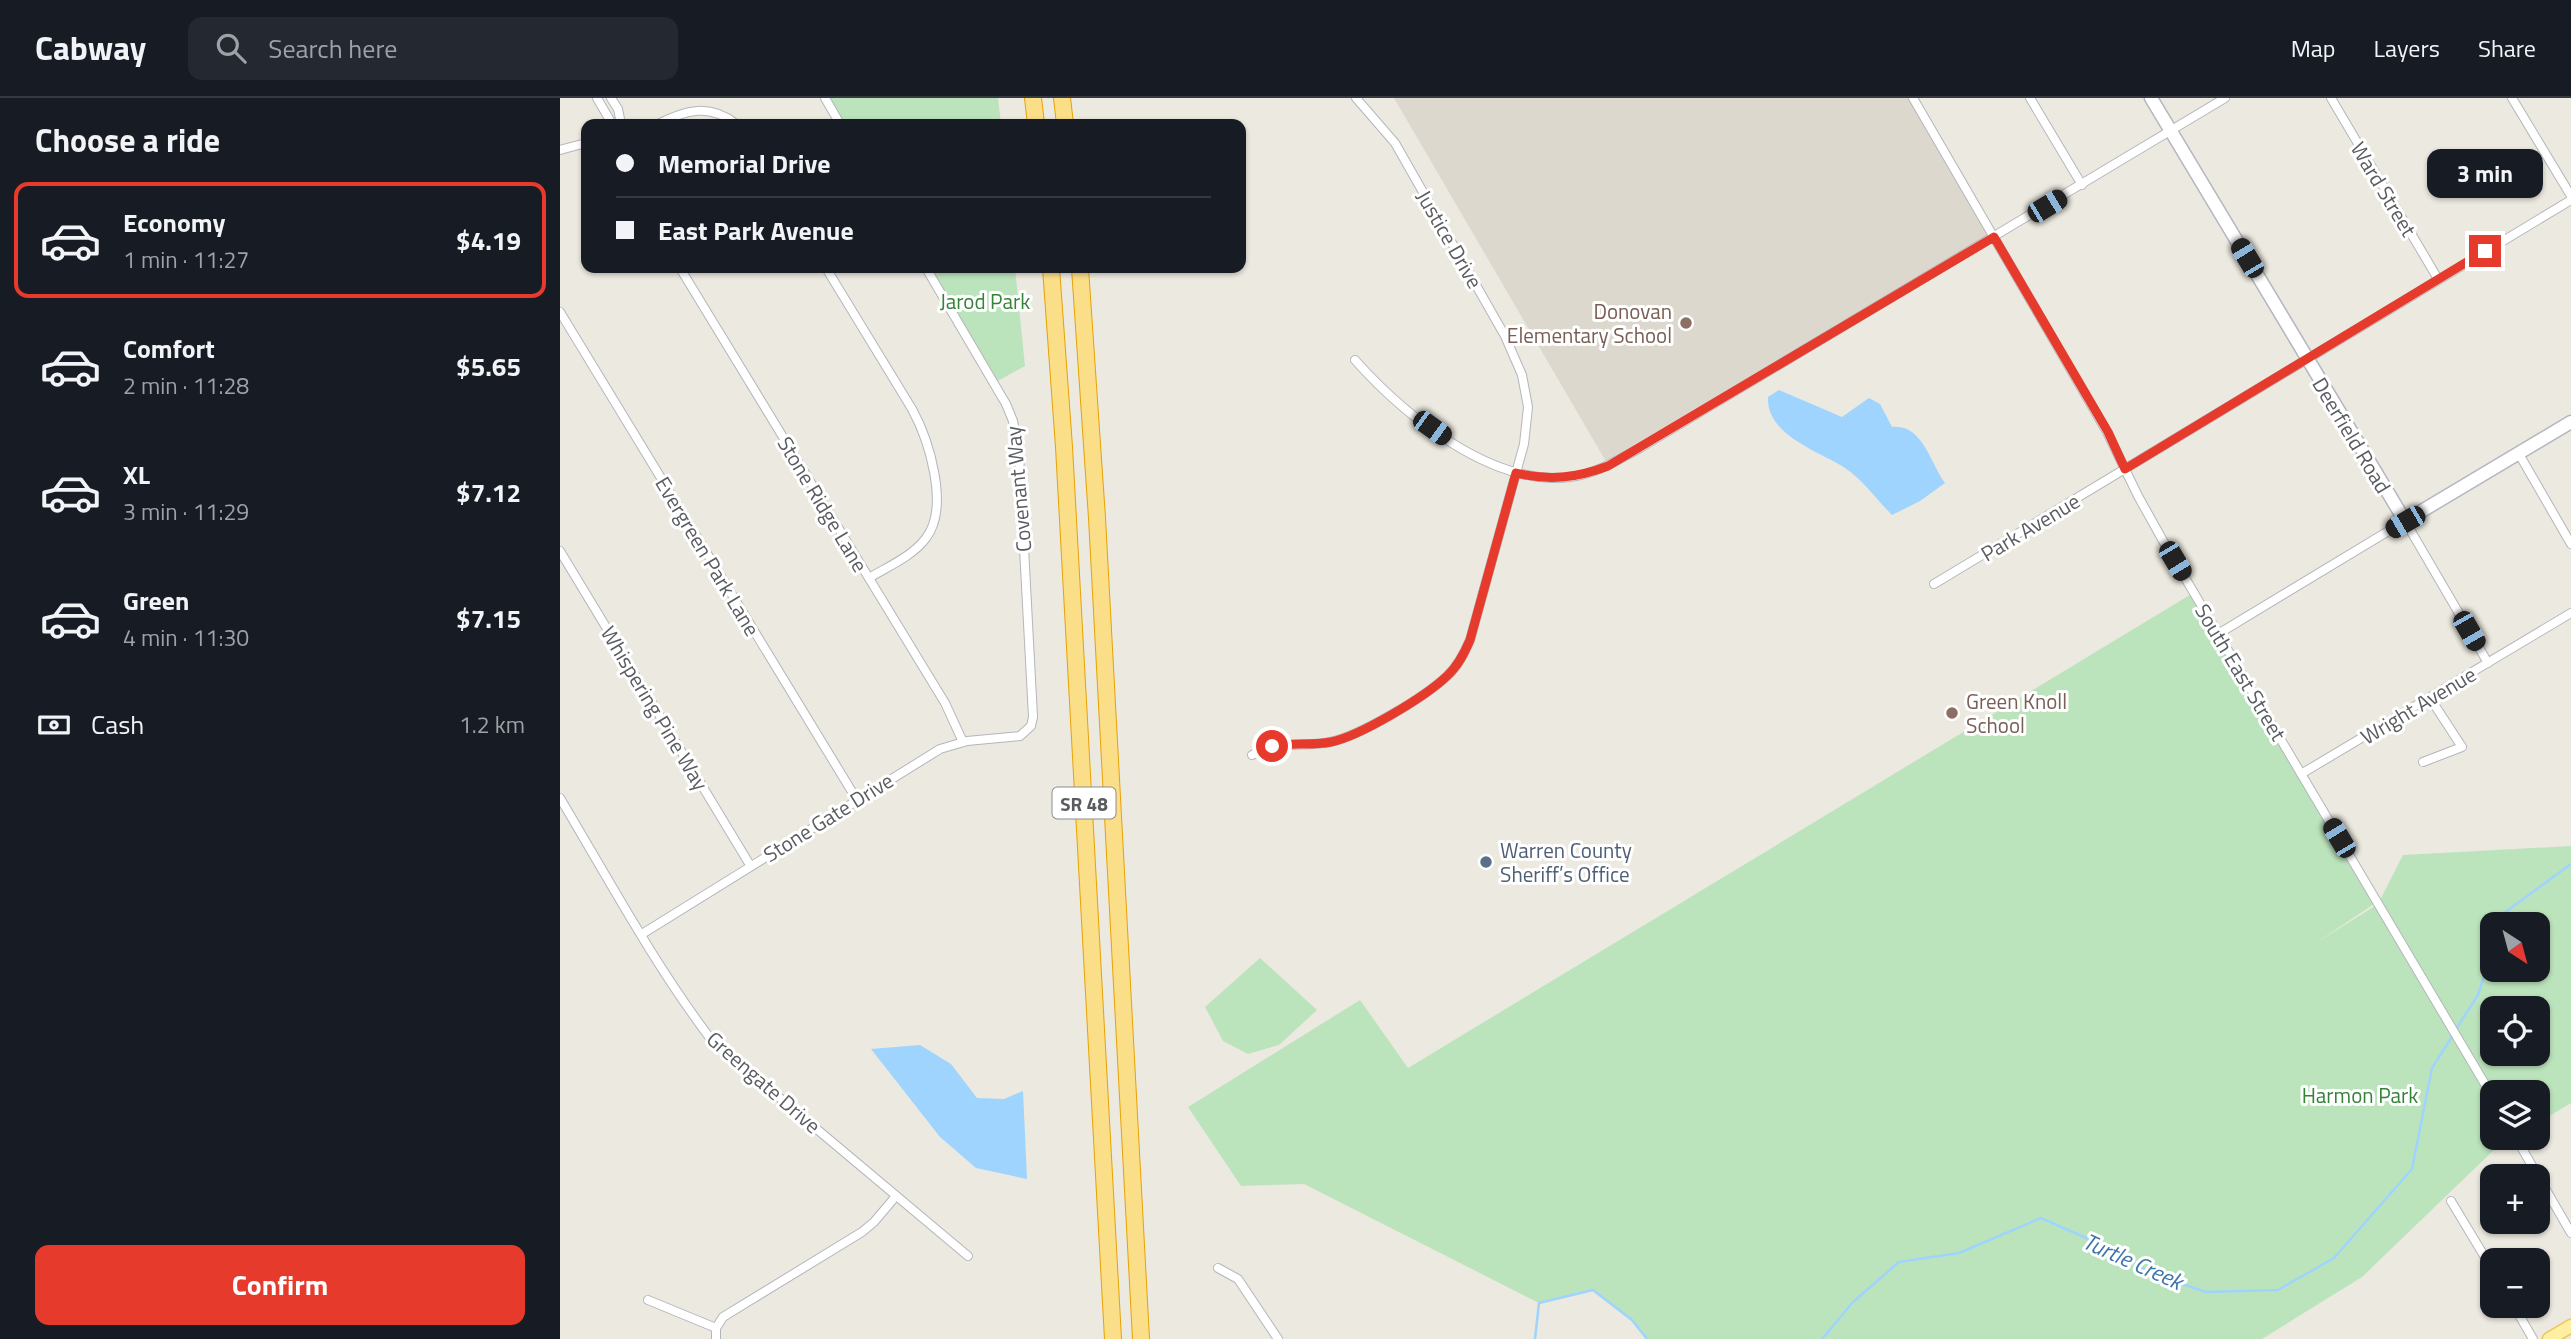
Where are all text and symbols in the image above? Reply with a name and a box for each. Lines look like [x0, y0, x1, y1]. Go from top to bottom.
search box [188, 17, 678, 80]
text: Cabway [35, 23, 146, 73]
icon: search [212, 29, 250, 67]
text: Search here [268, 29, 397, 68]
text: Map [2291, 30, 2336, 66]
text: Layers [2374, 30, 2440, 66]
text: Share [2478, 30, 2536, 66]
text: Choose a ride [35, 116, 220, 164]
street label: Ward Street [2343, 135, 2425, 243]
text: Memorial Drive [658, 144, 830, 183]
callout: 3 min [2427, 150, 2543, 198]
text: 3 min [2457, 156, 2513, 191]
street label: Justice Drive [1409, 184, 1491, 294]
car [2024, 186, 2071, 226]
text: Economy [123, 203, 225, 242]
icon: car [39, 209, 102, 272]
text: East Park Avenue [658, 211, 854, 250]
text: $4.19 [456, 221, 521, 260]
car [2228, 235, 2267, 281]
route end [2469, 235, 2501, 267]
text: 1 min · 11:27 [123, 242, 249, 277]
park label: Jarod Park [940, 285, 1030, 317]
place label: Donovan Elementary School [1507, 295, 1672, 351]
marker: Donovan Elementary School [1678, 315, 1694, 331]
text: Comfort [123, 329, 215, 368]
icon: car [39, 335, 102, 398]
text: $5.65 [456, 347, 521, 386]
text: 2 min · 11:28 [123, 368, 249, 403]
street label: Deerfield Road [2305, 371, 2399, 499]
car [1409, 407, 1456, 449]
street label: Covenant Way [997, 425, 1039, 553]
street label: Stone Ridge Lane [770, 430, 876, 578]
text: XL [123, 455, 150, 494]
icon: car [39, 461, 102, 524]
street label: Evergreen Park Lane [648, 470, 768, 642]
text: $7.12 [456, 473, 521, 512]
street label: Park Avenue [1974, 485, 2086, 569]
text: 3 min · 11:29 [123, 494, 249, 529]
car [2382, 502, 2429, 542]
car [2156, 538, 2195, 584]
text: Green [123, 581, 189, 620]
icon: car [39, 587, 102, 650]
street label: South East Street [2187, 597, 2295, 747]
text: $7.15 [456, 599, 521, 638]
car [2450, 608, 2489, 654]
text: 4 min · 11:30 [123, 620, 249, 655]
street label: Whispering Pine Way [593, 620, 717, 796]
street label: Wright Avenue [2354, 658, 2482, 752]
place label: Green Knoll School [1966, 685, 2067, 741]
text: Cash [91, 705, 144, 744]
marker: Green Knoll School [1944, 705, 1960, 721]
icon: cash [35, 706, 73, 744]
text: 1.2 km [459, 707, 525, 742]
route start [1256, 730, 1288, 762]
street label: Stone Gate Drive [757, 764, 899, 870]
road number: SR 48 [1052, 788, 1116, 818]
car [2320, 815, 2359, 861]
place label: Warren County Sheriff’s Office [1500, 834, 1632, 890]
marker: Warren County Sheriff’s Office [1478, 854, 1494, 870]
north arrow [2480, 912, 2550, 982]
map controls [2480, 912, 2550, 1318]
button: locate [2480, 996, 2550, 1066]
street label: Greengate Drive [700, 1023, 828, 1141]
park label: Harmon Park [2302, 1079, 2418, 1111]
button: layers [2480, 1080, 2550, 1150]
button: + [2480, 1164, 2550, 1234]
water label: Turtle Creek [2077, 1223, 2191, 1300]
button: Confirm [35, 1245, 525, 1325]
button: − [2480, 1248, 2550, 1318]

